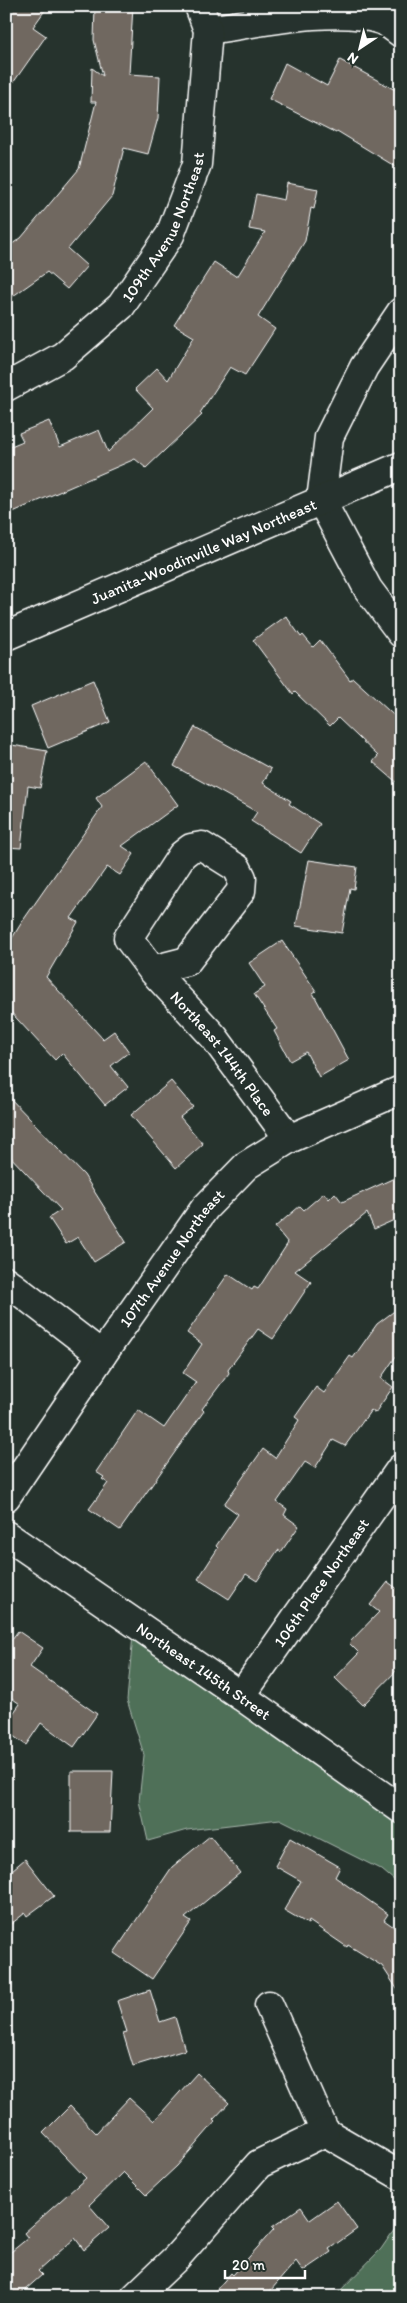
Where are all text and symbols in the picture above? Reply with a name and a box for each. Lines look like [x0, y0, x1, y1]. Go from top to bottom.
north arrow [334, 22, 384, 72]
text: N [344, 49, 362, 68]
street label: 109th Avenue Northeast [118, 152, 208, 306]
street label: Juanita-Woodinville Way Northeast [88, 495, 319, 608]
street label: Northeast 144th Place [166, 987, 278, 1120]
street label: 107th Avenue Northeast [116, 1185, 228, 1331]
street label: 106th Place Northeast [270, 1515, 373, 1650]
street label: Northeast 145th Street [133, 1618, 274, 1724]
scale bar [225, 2248, 304, 2280]
text: 20 m [232, 2256, 266, 2274]

